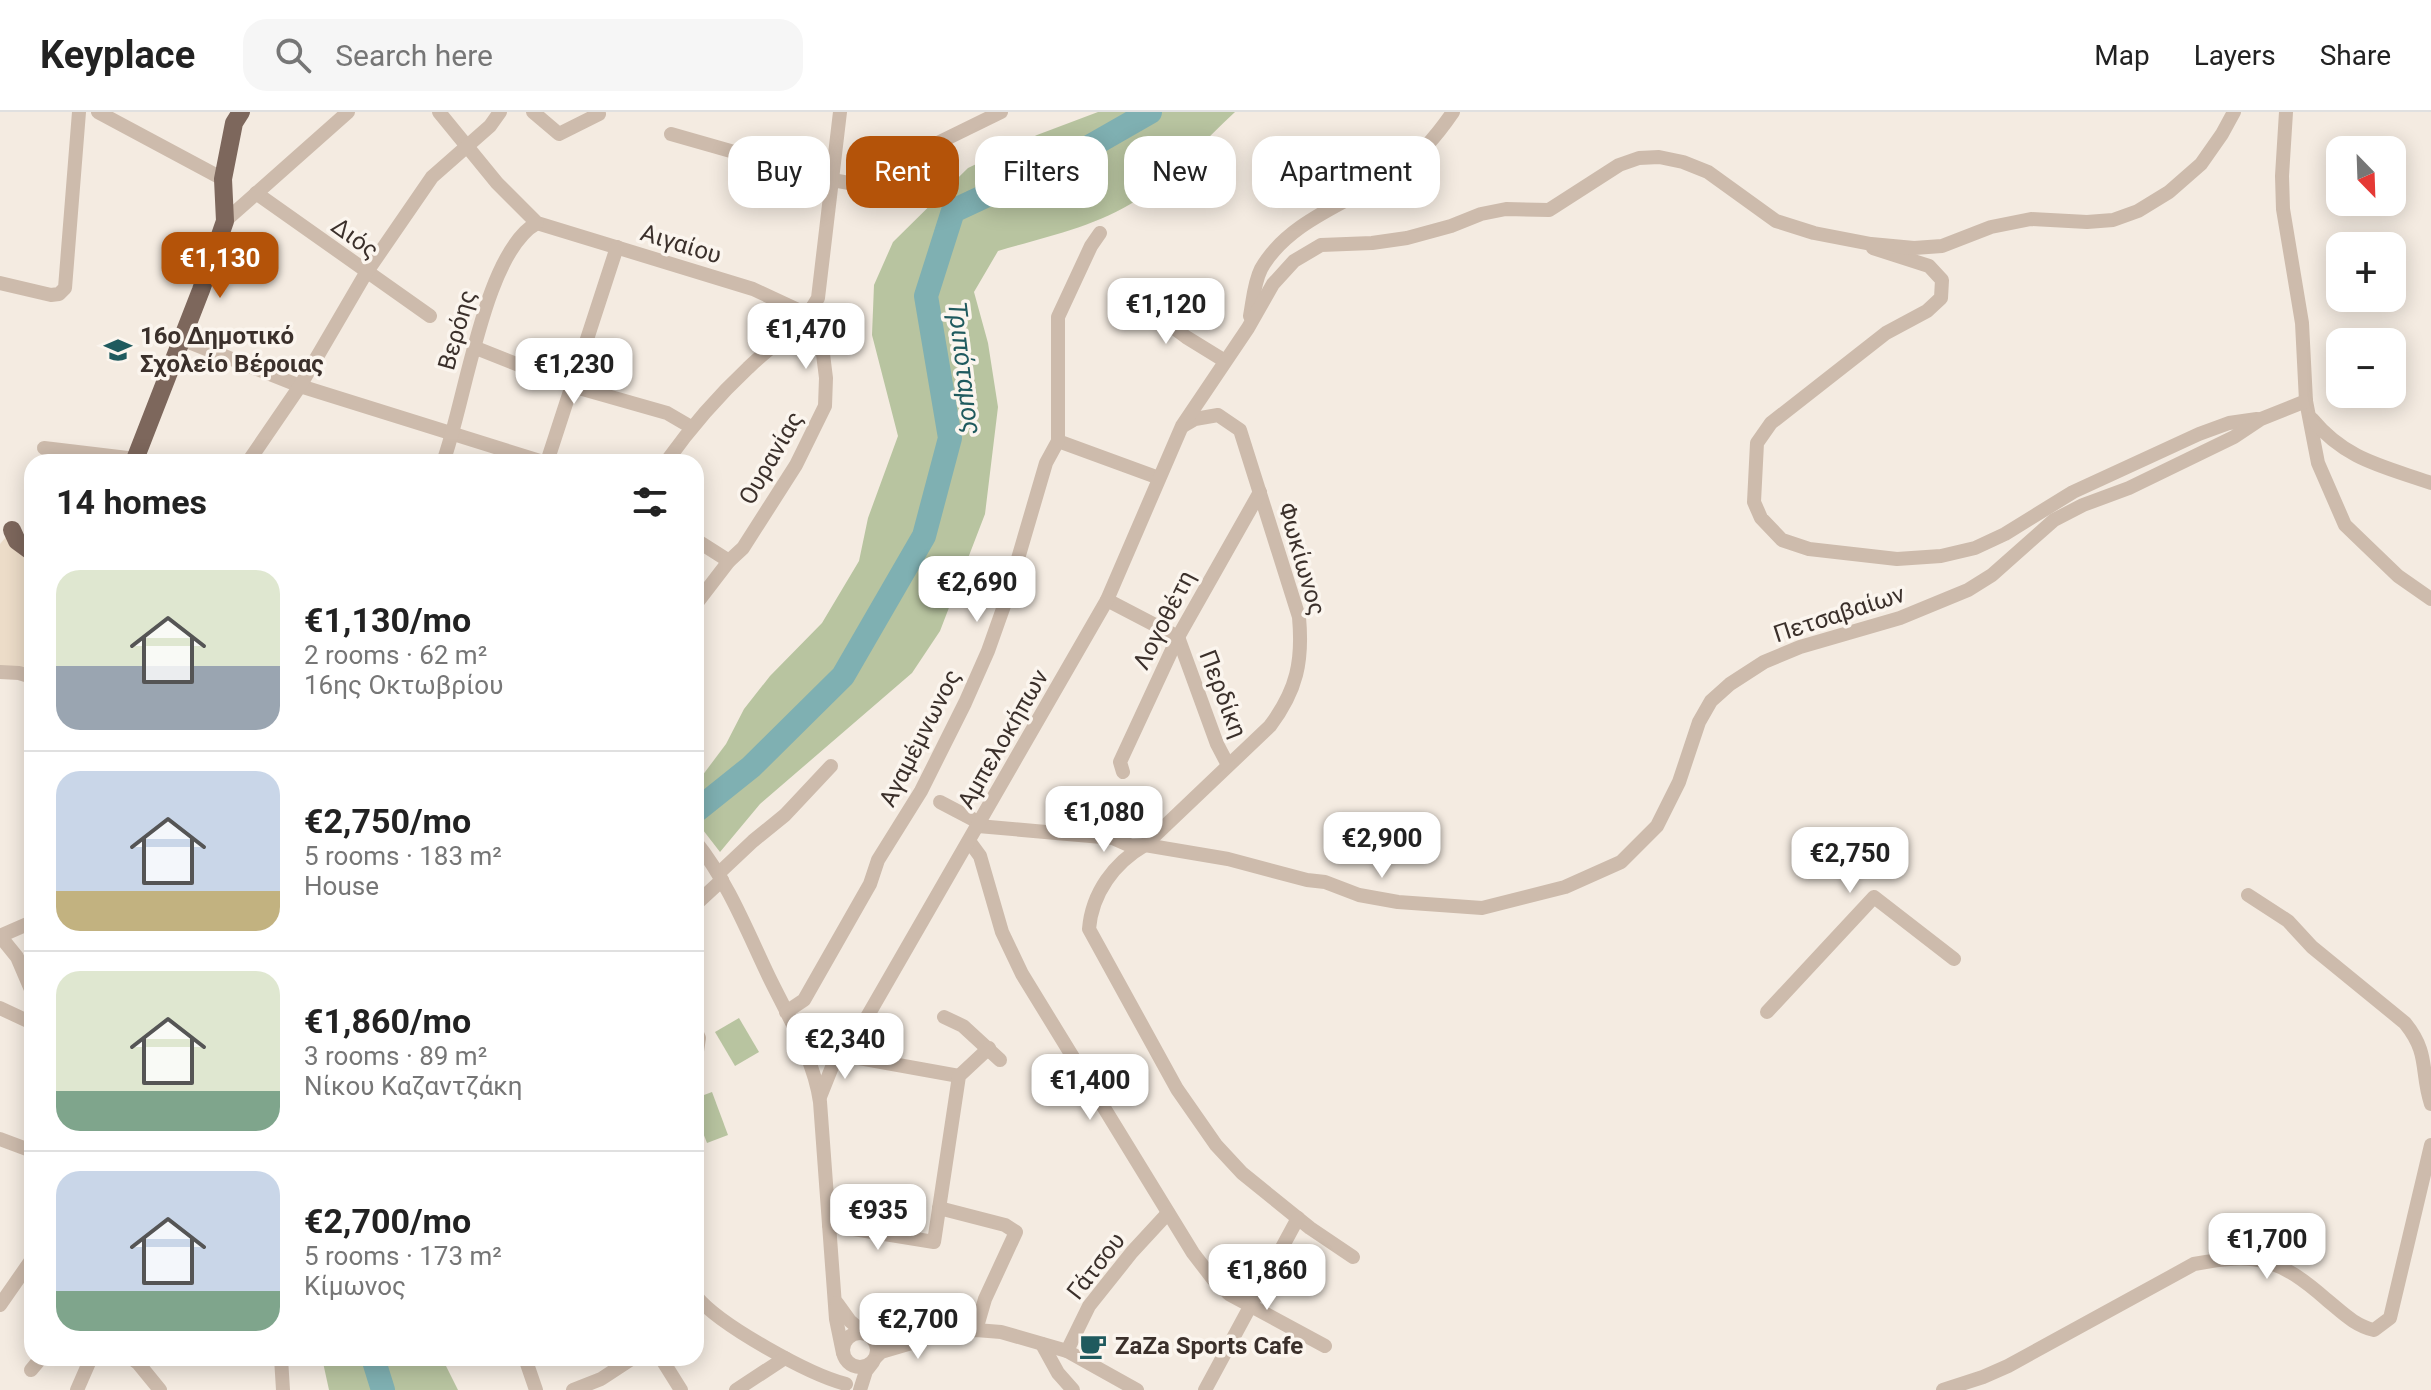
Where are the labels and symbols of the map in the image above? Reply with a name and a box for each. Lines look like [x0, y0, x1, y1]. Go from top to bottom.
north arrow [2326, 136, 2406, 216]
street label: Διός [326, 212, 384, 264]
street label: Αιγαίου [637, 218, 725, 270]
pin: €1,130 [155, 232, 285, 300]
pin: €1,120 [1101, 278, 1231, 346]
street label: Βερόης [432, 287, 482, 373]
water label: Τριπόταμος [942, 300, 988, 436]
pin: €1,470 [741, 303, 871, 371]
place label: 16ο Δημοτικό Σχολείο Βέροιας [140, 322, 324, 378]
school or university icon: 16ο Δημοτικό Σχολείο Βέροιας [103, 335, 133, 365]
pin: €1,230 [509, 338, 639, 406]
street label: Ουρανίας [733, 407, 809, 509]
street label: Φωκίωνος [1273, 499, 1331, 619]
pin: €2,690 [912, 556, 1042, 624]
street label: Λογοθέτη [1127, 566, 1201, 674]
street label: Πετσαβαίων [1770, 580, 1908, 648]
street label: Περδίκη [1193, 646, 1253, 742]
street label: Αμπελοκήπων [952, 664, 1054, 814]
street label: Αγαμέμνωνος [873, 665, 967, 811]
pin: €1,080 [1039, 786, 1169, 854]
pin: €2,900 [1317, 812, 1447, 880]
pin: €2,750 [1785, 827, 1915, 895]
pin: €2,340 [780, 1013, 910, 1081]
pin: €1,400 [1025, 1054, 1155, 1122]
pin: €935 [831, 1184, 925, 1252]
pin: €1,700 [2202, 1213, 2332, 1281]
street label: Γάτσου [1061, 1227, 1131, 1305]
pin: €1,860 [1202, 1244, 1332, 1312]
pin: €2,700 [853, 1293, 983, 1361]
cafe icon: ZaZa Sports Cafe [1078, 1331, 1108, 1361]
place label: ZaZa Sports Cafe [1115, 1332, 1303, 1360]

